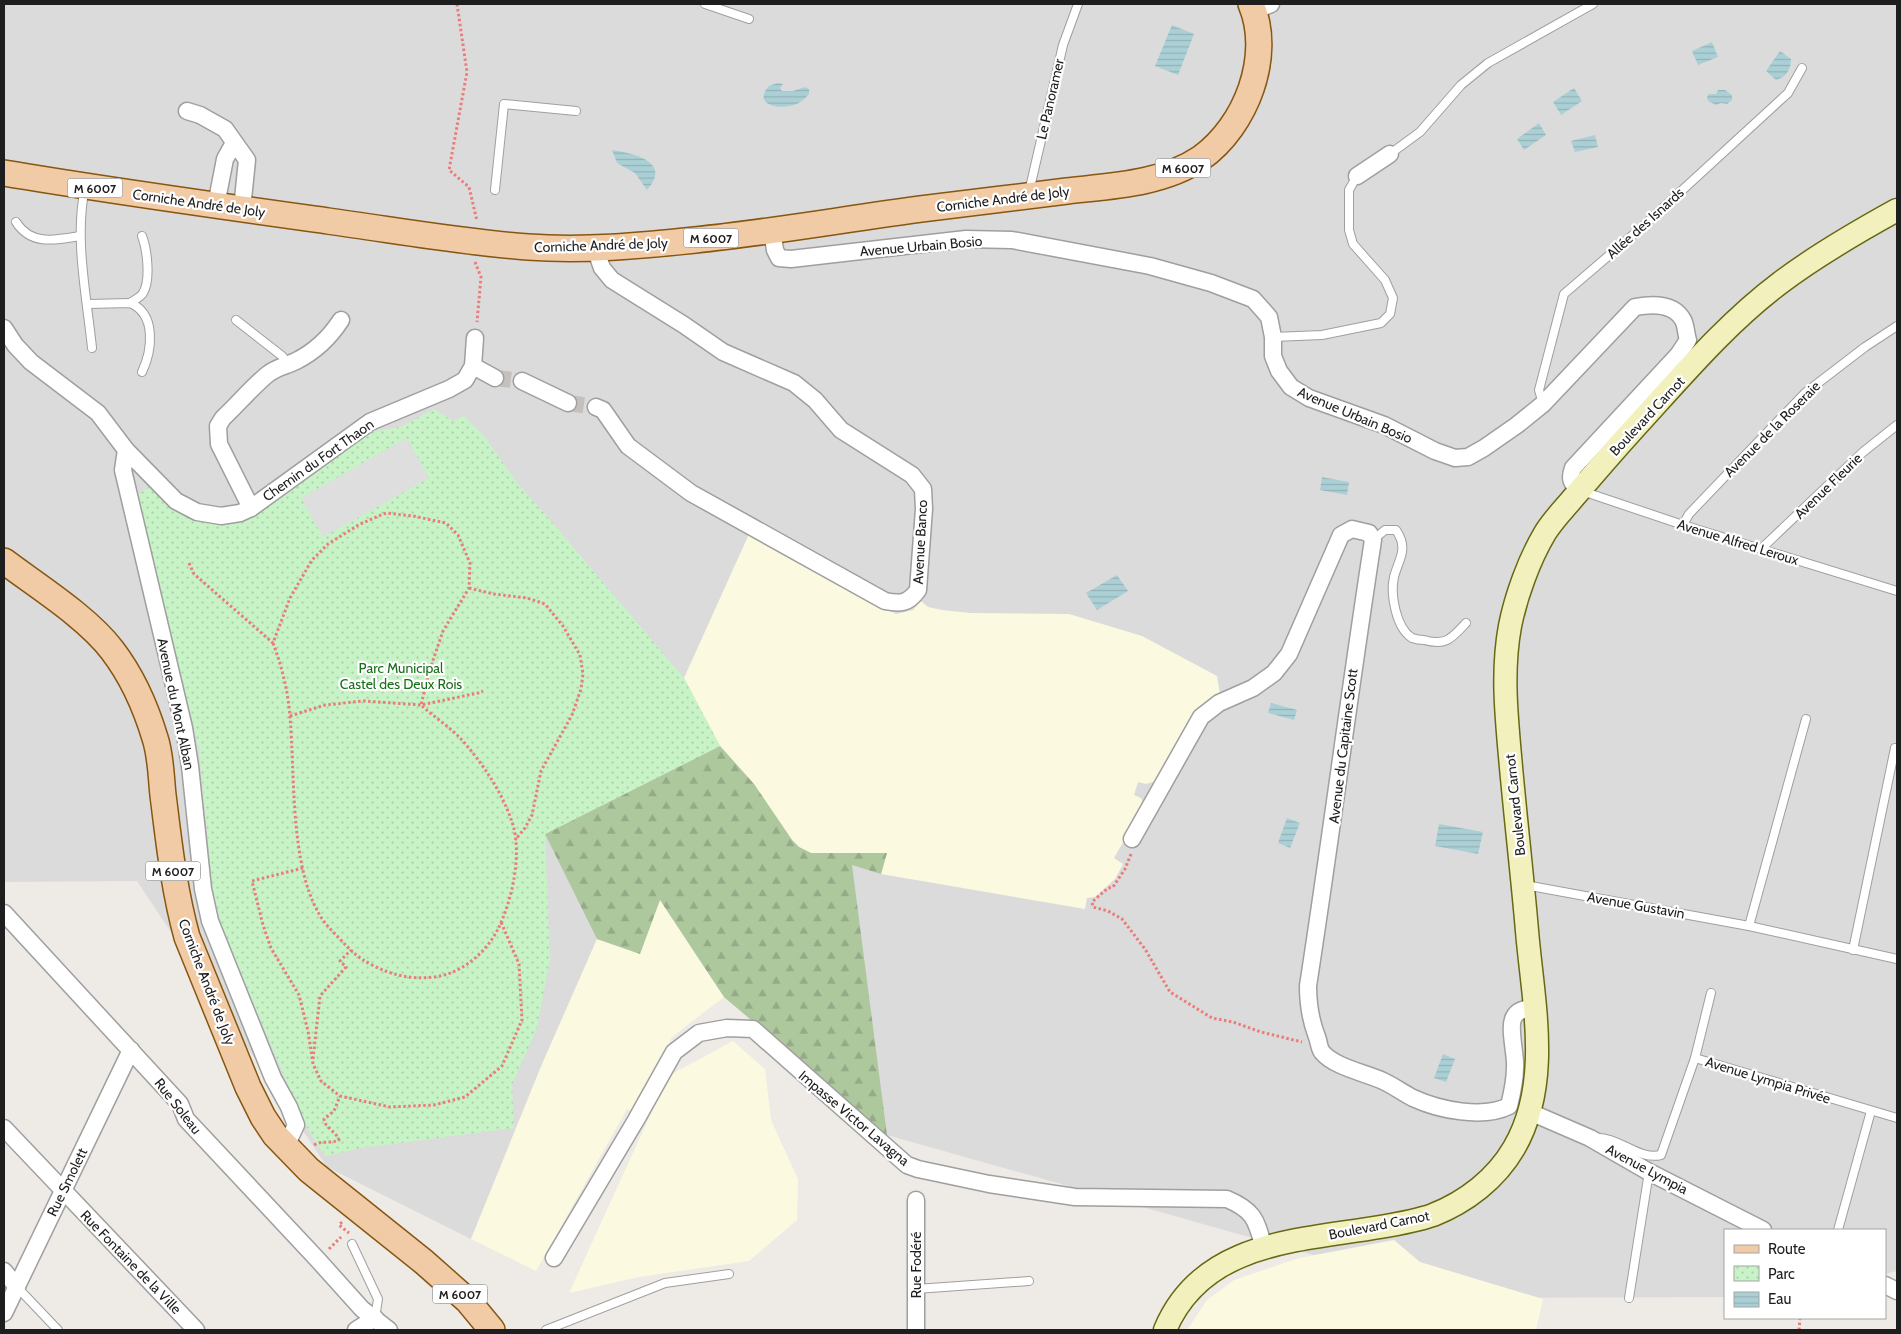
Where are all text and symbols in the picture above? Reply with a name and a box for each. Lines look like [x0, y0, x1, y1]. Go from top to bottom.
street label: Le Panoramer [1032, 56, 1068, 141]
road number: M 6007 [1156, 158, 1210, 178]
road number: M 6007 [68, 178, 122, 198]
street label: Corniche André de Joly [935, 182, 1071, 216]
street label: Allée des Isnards [1603, 183, 1688, 262]
street label: Corniche André de Joly [131, 185, 267, 221]
road number: M 6007 [684, 228, 738, 248]
street label: Avenue Urbain Bosio [859, 232, 983, 260]
street label: Corniche André de Joly [534, 234, 668, 256]
street label: Boulevard Carnot [1606, 372, 1689, 460]
street label: Avenue de la Roseraie [1720, 377, 1824, 481]
street label: Avenue Urbain Bosio [1295, 383, 1415, 447]
street label: Chemin du Fort Thaon [259, 415, 377, 505]
street label: Avenue Fleurie [1790, 449, 1866, 523]
street label: Avenue Banco [909, 499, 931, 585]
street label: Avenue Alfred Leroux [1675, 515, 1801, 569]
street label: Avenue du Mont Alban [153, 636, 199, 772]
park label: Parc Municipal Castel des Deux Rois [340, 659, 462, 693]
street label: Avenue du Capitaine Scott [1325, 667, 1361, 824]
street label: Boulevard Carnot [1501, 753, 1529, 857]
road number: M 6007 [146, 861, 200, 880]
street label: Avenue Gustavin [1586, 888, 1686, 922]
street label: Corniche André de Joly [175, 916, 239, 1048]
street label: Avenue Lympia Privée [1703, 1052, 1833, 1108]
street label: Impasse Victor Lavagna [795, 1066, 913, 1170]
street label: Rue Soleau [151, 1074, 205, 1138]
street label: Avenue Lympia [1603, 1140, 1691, 1198]
street label: Rue Smolett [43, 1145, 91, 1219]
street label: Rue Fontaine de la Ville [77, 1206, 185, 1318]
street label: Boulevard Carnot [1327, 1206, 1431, 1244]
legend [1724, 1229, 1886, 1319]
street label: Rue Fodéré [907, 1232, 925, 1298]
text: Route [1768, 1240, 1806, 1258]
text: Parc [1768, 1265, 1795, 1283]
road number: M 6007 [432, 1285, 488, 1304]
text: Eau [1768, 1290, 1791, 1308]

